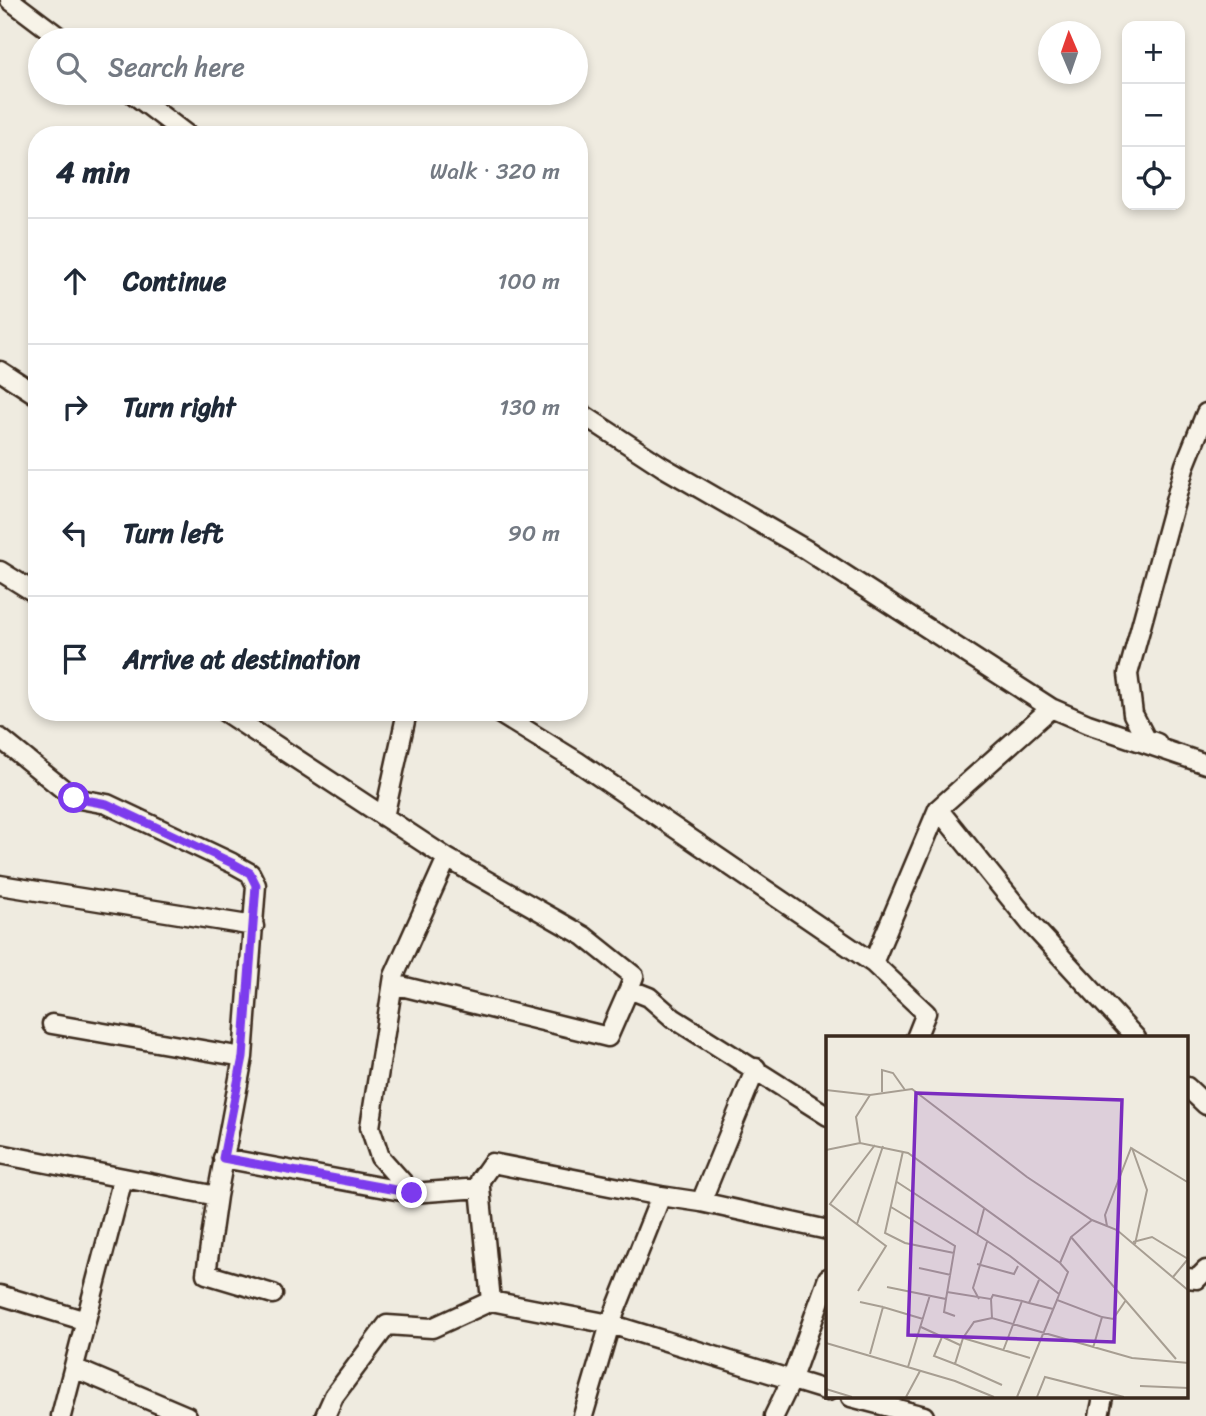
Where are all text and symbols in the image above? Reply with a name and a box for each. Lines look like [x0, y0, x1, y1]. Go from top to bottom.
north arrow [1038, 21, 1101, 84]
map controls [1122, 21, 1185, 210]
button: + [1122, 21, 1185, 84]
search box [28, 28, 588, 105]
text: Search here [108, 44, 245, 90]
icon: search [52, 48, 90, 86]
button: − [1122, 84, 1185, 147]
text: 4 min [56, 145, 130, 199]
button: locate [1122, 147, 1185, 210]
text: Walk · 320 m [430, 151, 560, 192]
text: Continue [123, 258, 226, 304]
text: 100 m [497, 261, 560, 302]
icon: ahead [56, 262, 94, 300]
text: Turn right [123, 384, 236, 430]
text: 130 m [499, 387, 560, 428]
icon: right [56, 388, 94, 426]
text: Turn left [123, 510, 223, 556]
text: 90 m [508, 513, 560, 554]
icon: left [56, 514, 94, 552]
text: Arrive at destination [123, 636, 360, 682]
icon: arrive [56, 640, 94, 678]
route start [58, 782, 89, 813]
inset map [826, 1036, 1188, 1398]
route end [396, 1177, 427, 1208]

